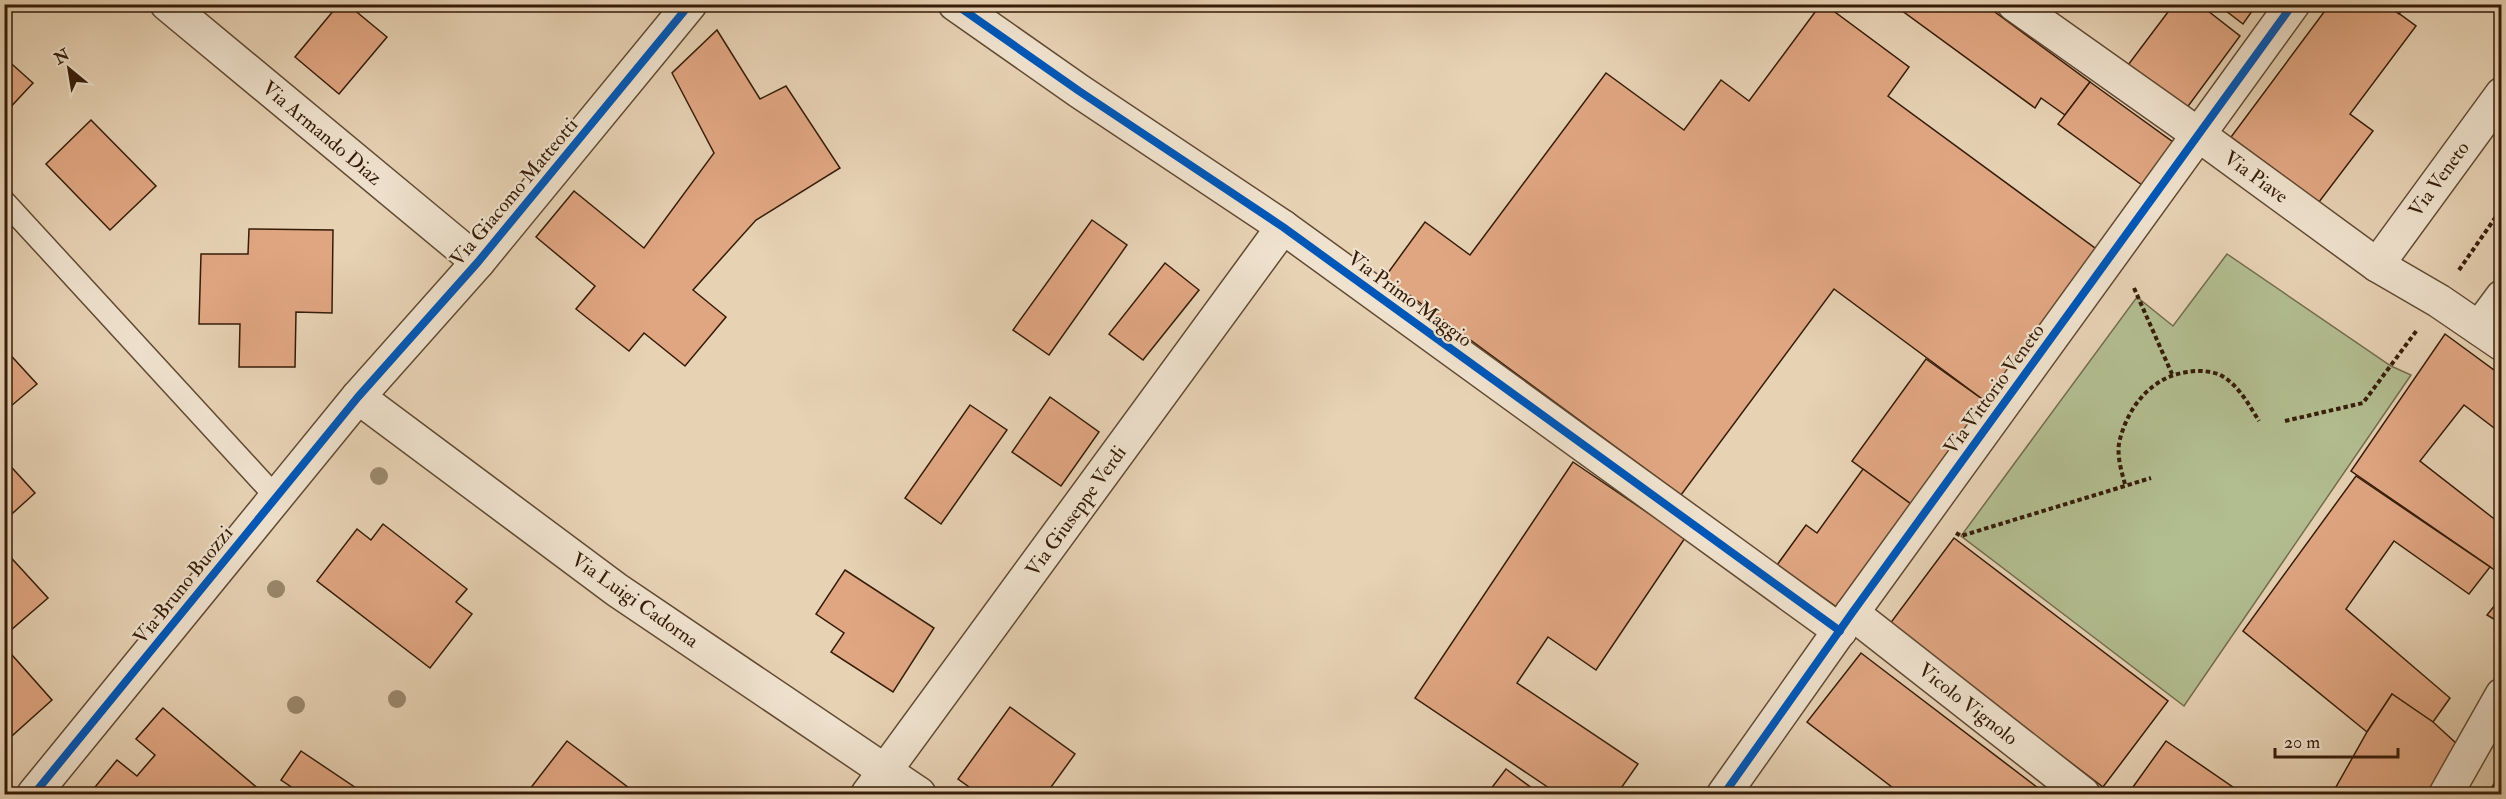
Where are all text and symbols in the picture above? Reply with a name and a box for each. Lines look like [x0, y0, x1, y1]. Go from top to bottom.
north arrow [39, 39, 99, 99]
text: N [50, 44, 74, 70]
street label: Via Armando Diaz [257, 75, 387, 191]
street label: Via Giacomo Matteotti [445, 113, 583, 271]
street label: Via Veneto [2403, 136, 2475, 222]
street label: Via Piave [2219, 145, 2293, 209]
street label: Via Primo Maggio [1343, 246, 1477, 352]
street label: Via Vittorio Veneto [1938, 319, 2050, 459]
street label: Via Giuseppe Verdi [1020, 441, 1133, 582]
street label: Via Bruno Buozzi [128, 521, 238, 649]
street label: Via Luigi Cadorna [567, 547, 704, 654]
street label: Vicolo Vignolo [1913, 657, 2023, 751]
scale bar [2275, 721, 2398, 759]
text: 20 m [2284, 731, 2320, 754]

